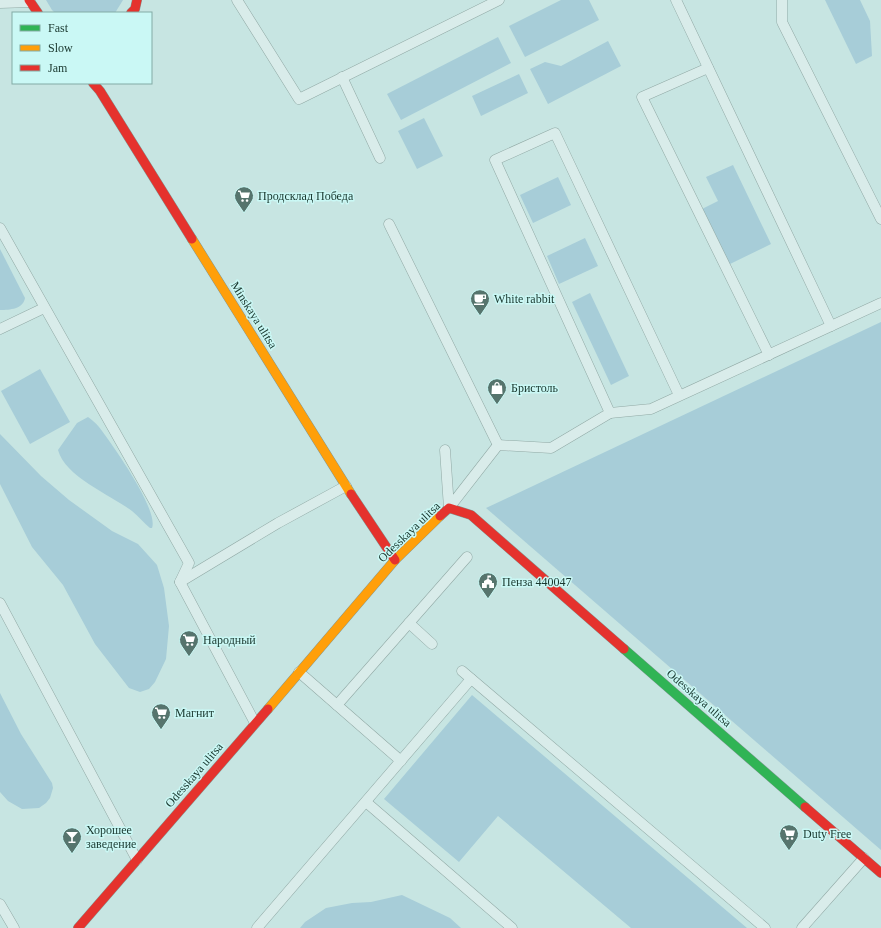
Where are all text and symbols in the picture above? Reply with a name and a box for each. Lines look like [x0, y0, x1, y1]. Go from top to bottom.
legend [12, 12, 152, 84]
text: Fast [48, 21, 69, 35]
text: Slow [48, 41, 73, 55]
text: Jam [48, 61, 68, 75]
supermarket icon: Продсклад Победа [233, 185, 255, 213]
place label: Продсклад Победа [258, 189, 354, 203]
street label: Minskaya ulitsa [228, 279, 281, 352]
cafe icon: White rabbit [469, 288, 491, 316]
place label: White rabbit [494, 292, 555, 306]
shop icon: Бристоль [486, 377, 508, 405]
place label: Бристоль [511, 381, 559, 395]
street label: Odesskaya ulitsa [375, 498, 443, 565]
public building icon: Пенза 440047 [477, 571, 499, 599]
place label: Пенза 440047 [502, 575, 571, 589]
supermarket icon: Народный [178, 629, 200, 657]
place label: Народный [203, 633, 256, 647]
street label: Odesskaya ulitsa [664, 666, 735, 730]
supermarket icon: Магнит [150, 702, 172, 730]
place label: Магнит [175, 706, 215, 720]
street label: Odesskaya ulitsa [162, 739, 226, 810]
place label: Хорошее заведение [86, 823, 136, 851]
supermarket icon: Duty Free [778, 823, 800, 851]
bar icon: Хорошее заведение [61, 826, 83, 854]
place label: Duty Free [803, 827, 851, 841]

